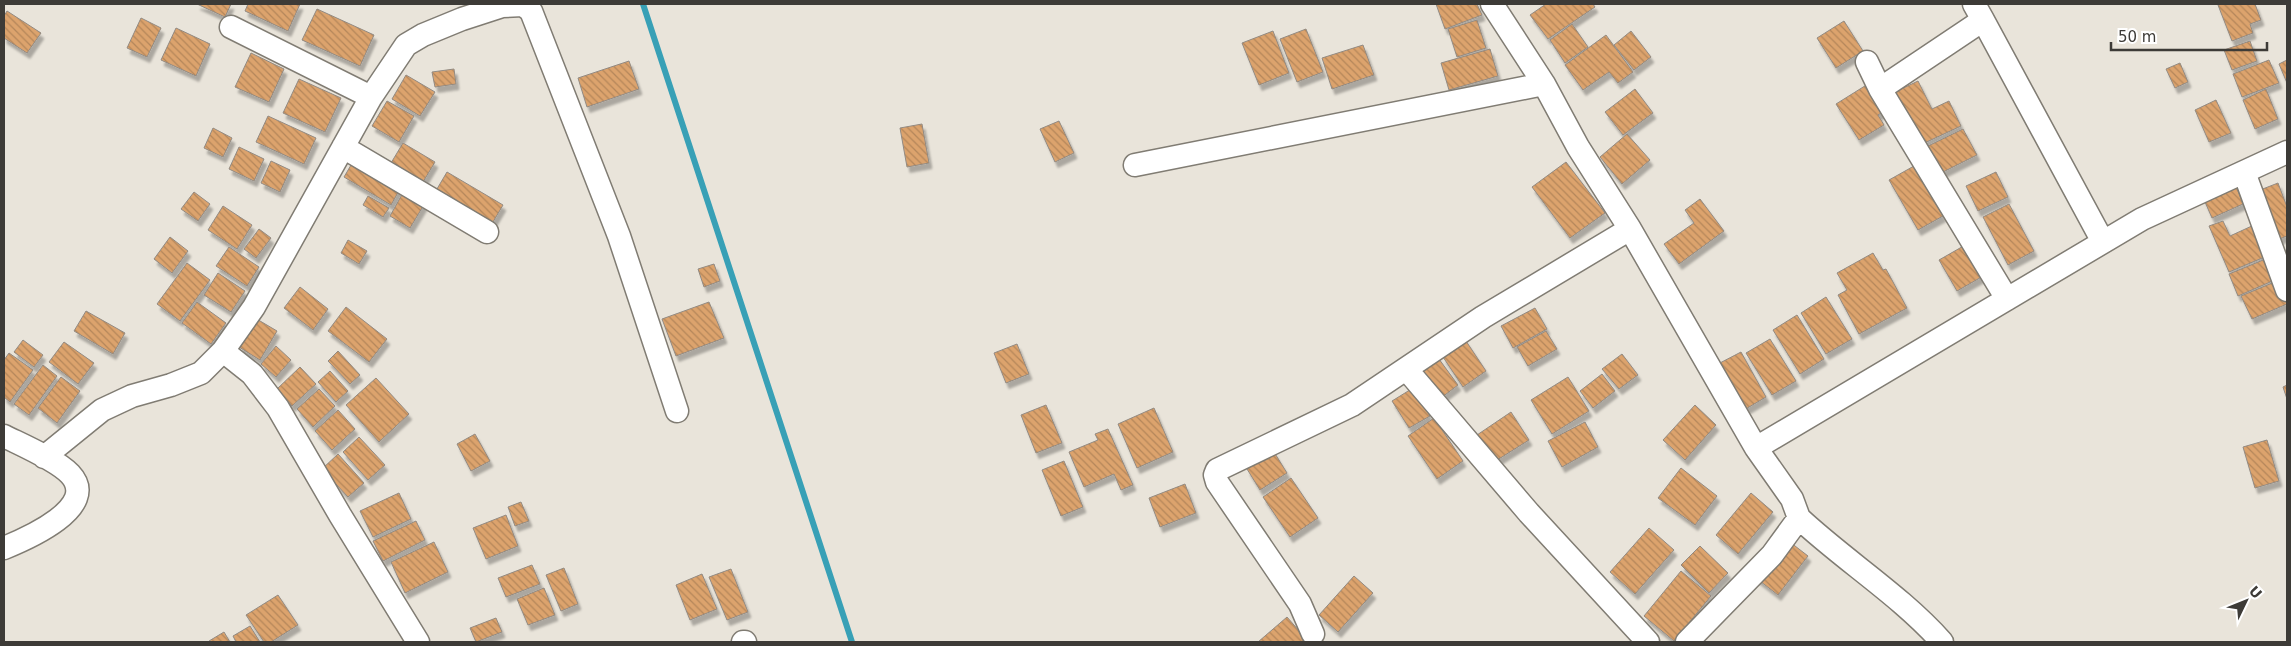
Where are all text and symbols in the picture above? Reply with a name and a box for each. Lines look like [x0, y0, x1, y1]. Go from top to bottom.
scale bar [2111, 20, 2267, 52]
text: 50 m [2118, 28, 2156, 46]
north arrow [2221, 576, 2271, 626]
text: U [2246, 583, 2265, 602]

